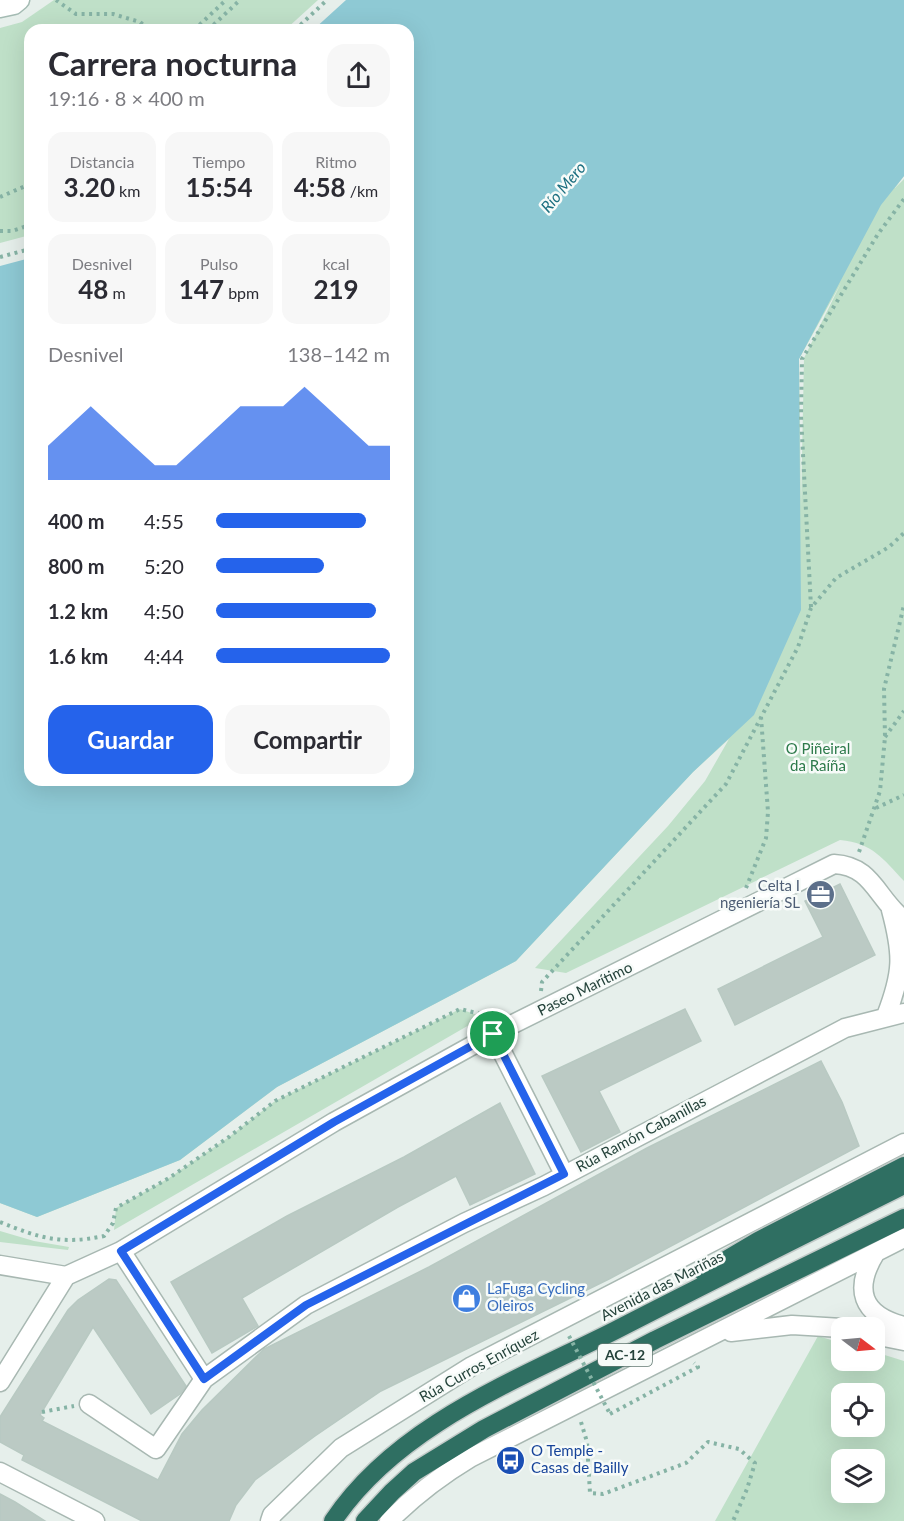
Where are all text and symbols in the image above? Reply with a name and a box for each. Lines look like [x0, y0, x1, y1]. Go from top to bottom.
text: Carrera nocturna [48, 43, 297, 83]
button: share [327, 44, 390, 107]
text: 19:16 · 8 × 400 m [48, 86, 205, 110]
text: Distancia [70, 152, 134, 171]
text: Tiempo [193, 152, 245, 171]
text: Ritmo [315, 152, 357, 171]
water label: Río Mero [536, 158, 589, 216]
text: 3.20 [64, 171, 115, 203]
text: 15:54 [185, 171, 253, 203]
text: 4:58 [294, 171, 346, 203]
text: km [115, 181, 140, 200]
text: /km [346, 181, 378, 200]
text: Desnivel [72, 254, 132, 273]
text: Pulso [200, 254, 238, 273]
text: kcal [322, 254, 350, 273]
text: 48 [78, 273, 108, 305]
text: 147 [179, 273, 224, 305]
text: 219 [313, 273, 359, 305]
text: m [108, 283, 126, 302]
text: bpm [224, 283, 259, 302]
text: Desnivel [48, 342, 124, 366]
text: 138–142 m [287, 342, 390, 366]
text: 400 m [48, 509, 104, 533]
text: 4:55 [144, 509, 184, 533]
text: 800 m [48, 554, 104, 578]
text: 5:20 [144, 554, 184, 578]
text: 1.2 km [48, 599, 108, 623]
text: 4:50 [144, 599, 184, 623]
text: 1.6 km [48, 644, 108, 668]
text: 4:44 [144, 644, 184, 668]
button: Guardar [48, 705, 213, 774]
button: Compartir [225, 705, 390, 774]
park label: O Piñeiral da Raíña [786, 739, 850, 774]
place label: Celta I ngeniería SL [720, 876, 800, 911]
office icon: Celta I ngeniería SL [805, 879, 837, 911]
street label: Paseo Marítimo [534, 957, 635, 1019]
pin [467, 1008, 518, 1059]
icon: arrive [476, 1017, 509, 1050]
street label: Rúa Ramón Cabanillas [572, 1091, 709, 1175]
street label: Avenida das Mariñas [597, 1246, 726, 1324]
place label: LaFuga Cycling Oleiros [487, 1279, 585, 1314]
shop icon: LaFuga Cycling Oleiros [450, 1282, 482, 1314]
north arrow [831, 1317, 885, 1371]
map controls [831, 1317, 885, 1503]
street label: Rúa Curros Enríquez [416, 1325, 542, 1405]
road number: AC-12 [598, 1344, 652, 1366]
button: locate [831, 1383, 885, 1437]
place label: O Temple - Casas de Bailly [531, 1441, 629, 1476]
bus stop icon: O Temple - Casas de Bailly [494, 1444, 526, 1476]
button: layers [831, 1449, 885, 1503]

